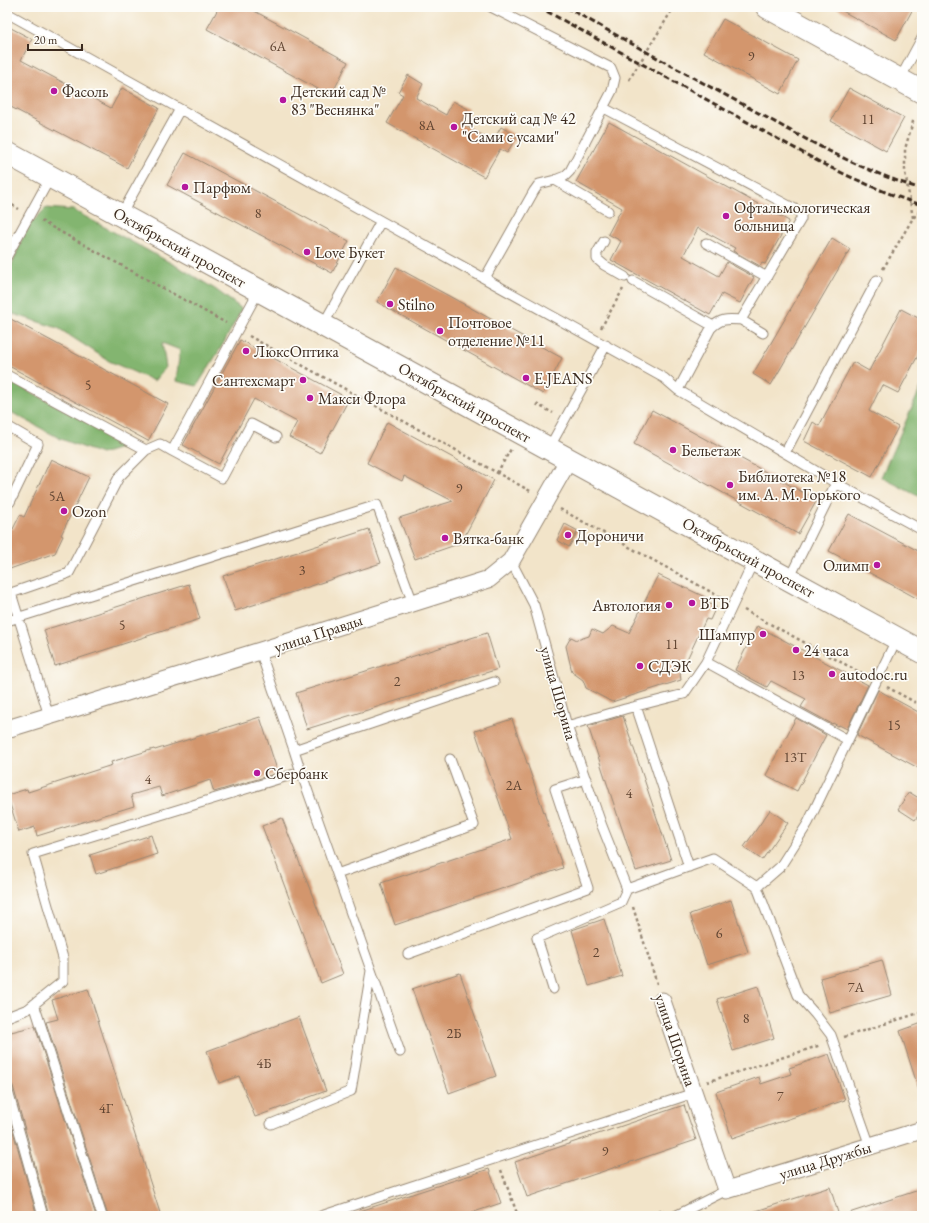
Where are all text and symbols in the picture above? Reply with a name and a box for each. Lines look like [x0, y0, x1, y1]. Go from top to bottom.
scale bar [28, 26, 82, 52]
text: 20 m [34, 32, 58, 48]
house number: 6А [270, 37, 287, 55]
house number: 9 [748, 47, 755, 65]
place label: Фасоль [62, 81, 108, 102]
place label: Детский сад № 83 "Веснянка" [291, 81, 386, 120]
marker: Фасоль [49, 86, 59, 96]
marker: Детский сад № 83 "Веснянка" [278, 95, 288, 105]
place label: Детский сад № 42 "Сами с усами" [462, 108, 576, 147]
house number: 11 [861, 110, 875, 128]
house number: 8А [419, 116, 436, 134]
marker: Детский сад № 42 "Сами с усами" [449, 122, 459, 132]
place label: Парфюм [193, 177, 251, 198]
marker: Парфюм [180, 182, 190, 192]
place label: Офтальмологическая больница [734, 197, 870, 236]
street label: Октябрьский проспект [110, 202, 250, 293]
house number: 8 [255, 204, 262, 222]
marker: Офтальмологическая больница [721, 211, 731, 221]
place label: Love Букет [315, 242, 385, 263]
marker: Love Букет [302, 247, 312, 257]
place label: Stilno [398, 294, 435, 315]
marker: Stilno [385, 299, 395, 309]
place label: Почтовое отделение №11 [448, 312, 545, 351]
marker: Почтовое отделение №11 [435, 326, 445, 336]
place label: ЛюксОптика [254, 341, 339, 362]
marker: ЛюксОптика [241, 346, 251, 356]
street label: Октябрьский проспект [395, 357, 535, 448]
place label: E.JEANS [534, 368, 592, 389]
place label: Сантехсмарт [212, 370, 295, 391]
marker: E.JEANS [521, 373, 531, 383]
marker: Сантехсмарт [298, 375, 308, 385]
house number: 5 [85, 376, 91, 394]
place label: Макси Флора [318, 388, 407, 409]
marker: Макси Флора [305, 393, 315, 403]
place label: Бельетаж [681, 440, 741, 461]
marker: Бельетаж [668, 445, 678, 455]
place label: Библиотека №18 им. А. М. Горького [738, 466, 861, 505]
house number: 9 [456, 479, 463, 497]
marker: Библиотека №18 им. А. М. Горького [725, 480, 735, 490]
house number: 5А [49, 487, 66, 505]
place label: Ozon [72, 501, 107, 522]
marker: Ozon [59, 506, 69, 516]
street label: Октябрьский проспект [679, 512, 819, 603]
place label: Дороничи [576, 525, 644, 546]
place label: Вятка-банк [453, 528, 524, 549]
marker: Дороничи [563, 530, 573, 540]
marker: Вятка-банк [440, 533, 450, 543]
place label: Олимп [823, 555, 869, 576]
marker: Олимп [872, 560, 882, 570]
house number: 3 [299, 561, 306, 579]
place label: ВТБ [700, 593, 729, 614]
place label: Автология [591, 595, 661, 616]
marker: ВТБ [687, 598, 697, 608]
marker: Автология [664, 600, 674, 610]
street label: улица Правды [271, 609, 365, 658]
house number: 5 [119, 616, 125, 634]
place label: Шампур [699, 624, 755, 645]
marker: Шампур [758, 629, 768, 639]
house number: 11 [665, 635, 679, 653]
place label: 24 часа [804, 640, 849, 661]
street label: улица Шорина [535, 644, 582, 743]
marker: 24 часа [791, 645, 801, 655]
place label: СДЭК [648, 656, 692, 677]
marker: СДЭК [635, 661, 645, 671]
place label: autodoc.ru [840, 664, 908, 685]
house number: 13 [791, 666, 805, 684]
marker: autodoc.ru [827, 669, 837, 679]
house number: 2 [394, 672, 401, 690]
house number: 15 [887, 716, 901, 734]
house number: 13Т [784, 748, 807, 766]
place label: Сбербанк [265, 763, 328, 784]
marker: Сбербанк [252, 768, 262, 778]
house number: 4 [145, 770, 152, 788]
house number: 2А [506, 776, 523, 794]
house number: 4 [626, 784, 633, 802]
house number: 6 [716, 924, 723, 942]
house number: 2 [593, 943, 600, 961]
house number: 7А [848, 978, 865, 996]
street label: улица Шорина [650, 991, 701, 1090]
house number: 8 [743, 1009, 750, 1027]
house number: 2Б [447, 1024, 461, 1042]
house number: 4Б [257, 1054, 271, 1072]
house number: 7 [777, 1087, 784, 1105]
house number: 4Г [99, 1099, 114, 1117]
street label: улица Дружбы [777, 1136, 874, 1184]
house number: 9 [602, 1142, 609, 1160]

